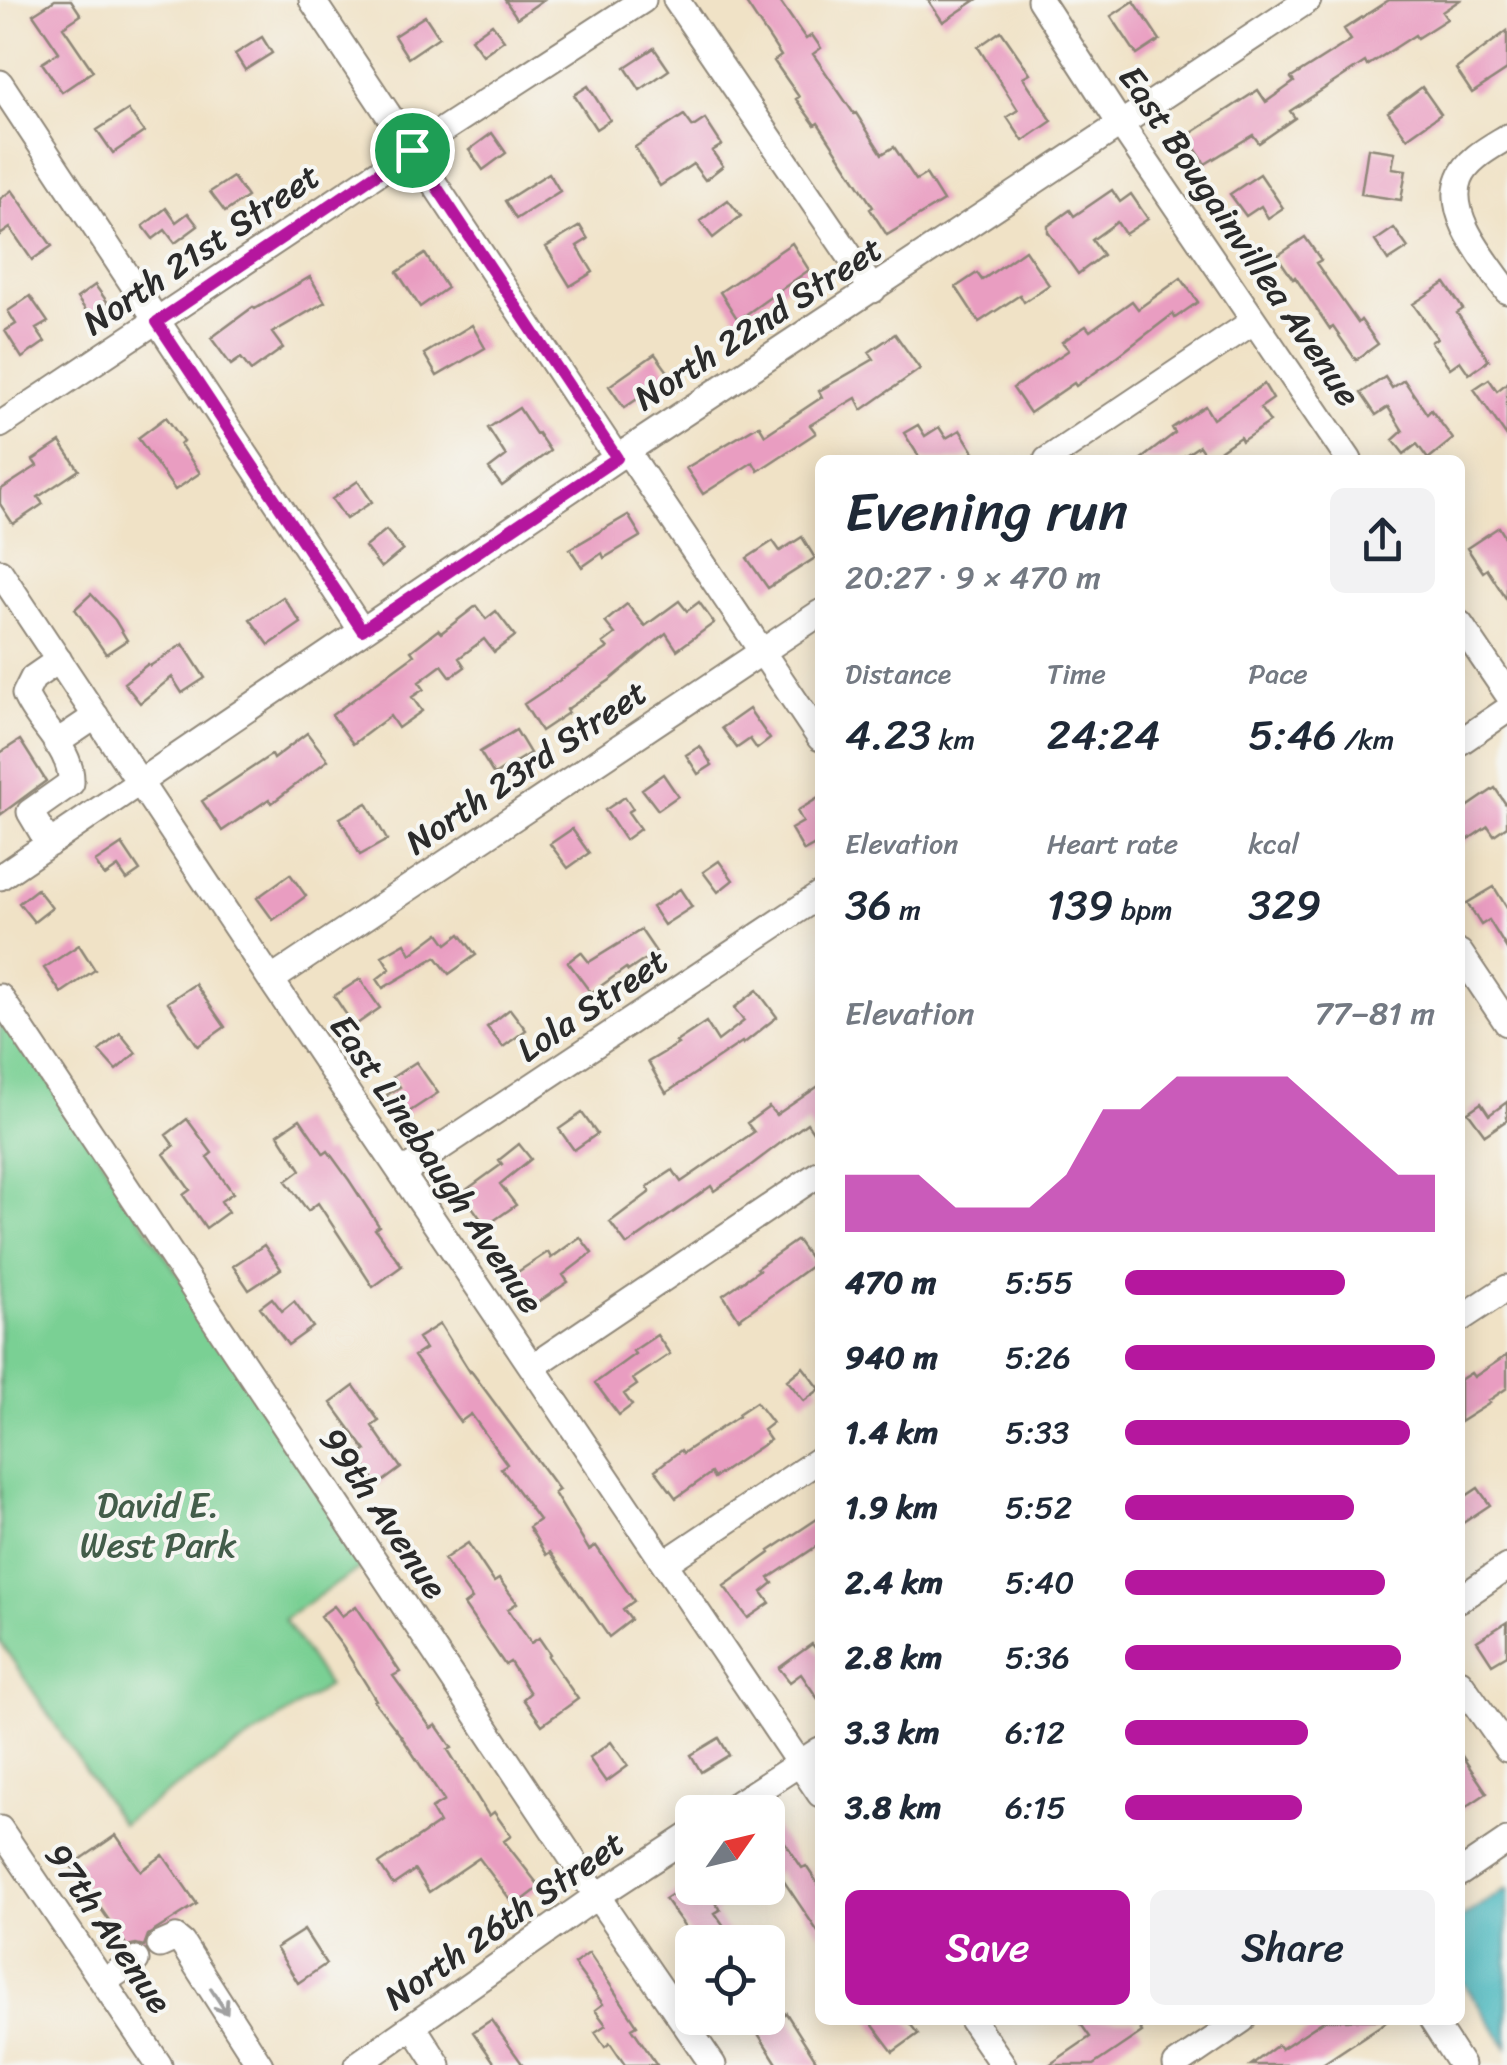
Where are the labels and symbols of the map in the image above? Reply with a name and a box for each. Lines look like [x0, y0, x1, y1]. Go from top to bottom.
street label: East Bougainvillea Avenue [1102, 52, 1378, 420]
pin [370, 108, 455, 193]
street label: North 21st Street [69, 146, 333, 352]
street label: North 22nd Street [620, 219, 896, 427]
street label: North 23rd Street [392, 662, 660, 872]
street label: Lola Street [503, 931, 681, 1079]
street label: East Linebaugh Avenue [313, 1001, 561, 1327]
street label: 99th Avenue [303, 1414, 465, 1612]
park label: David E. West Park [80, 1474, 237, 1576]
north arrow [675, 1795, 785, 1905]
street label: North 26th Street [370, 1813, 638, 2027]
street label: 97th Avenue [29, 1829, 190, 2027]
one-way arrow [208, 1986, 229, 2014]

